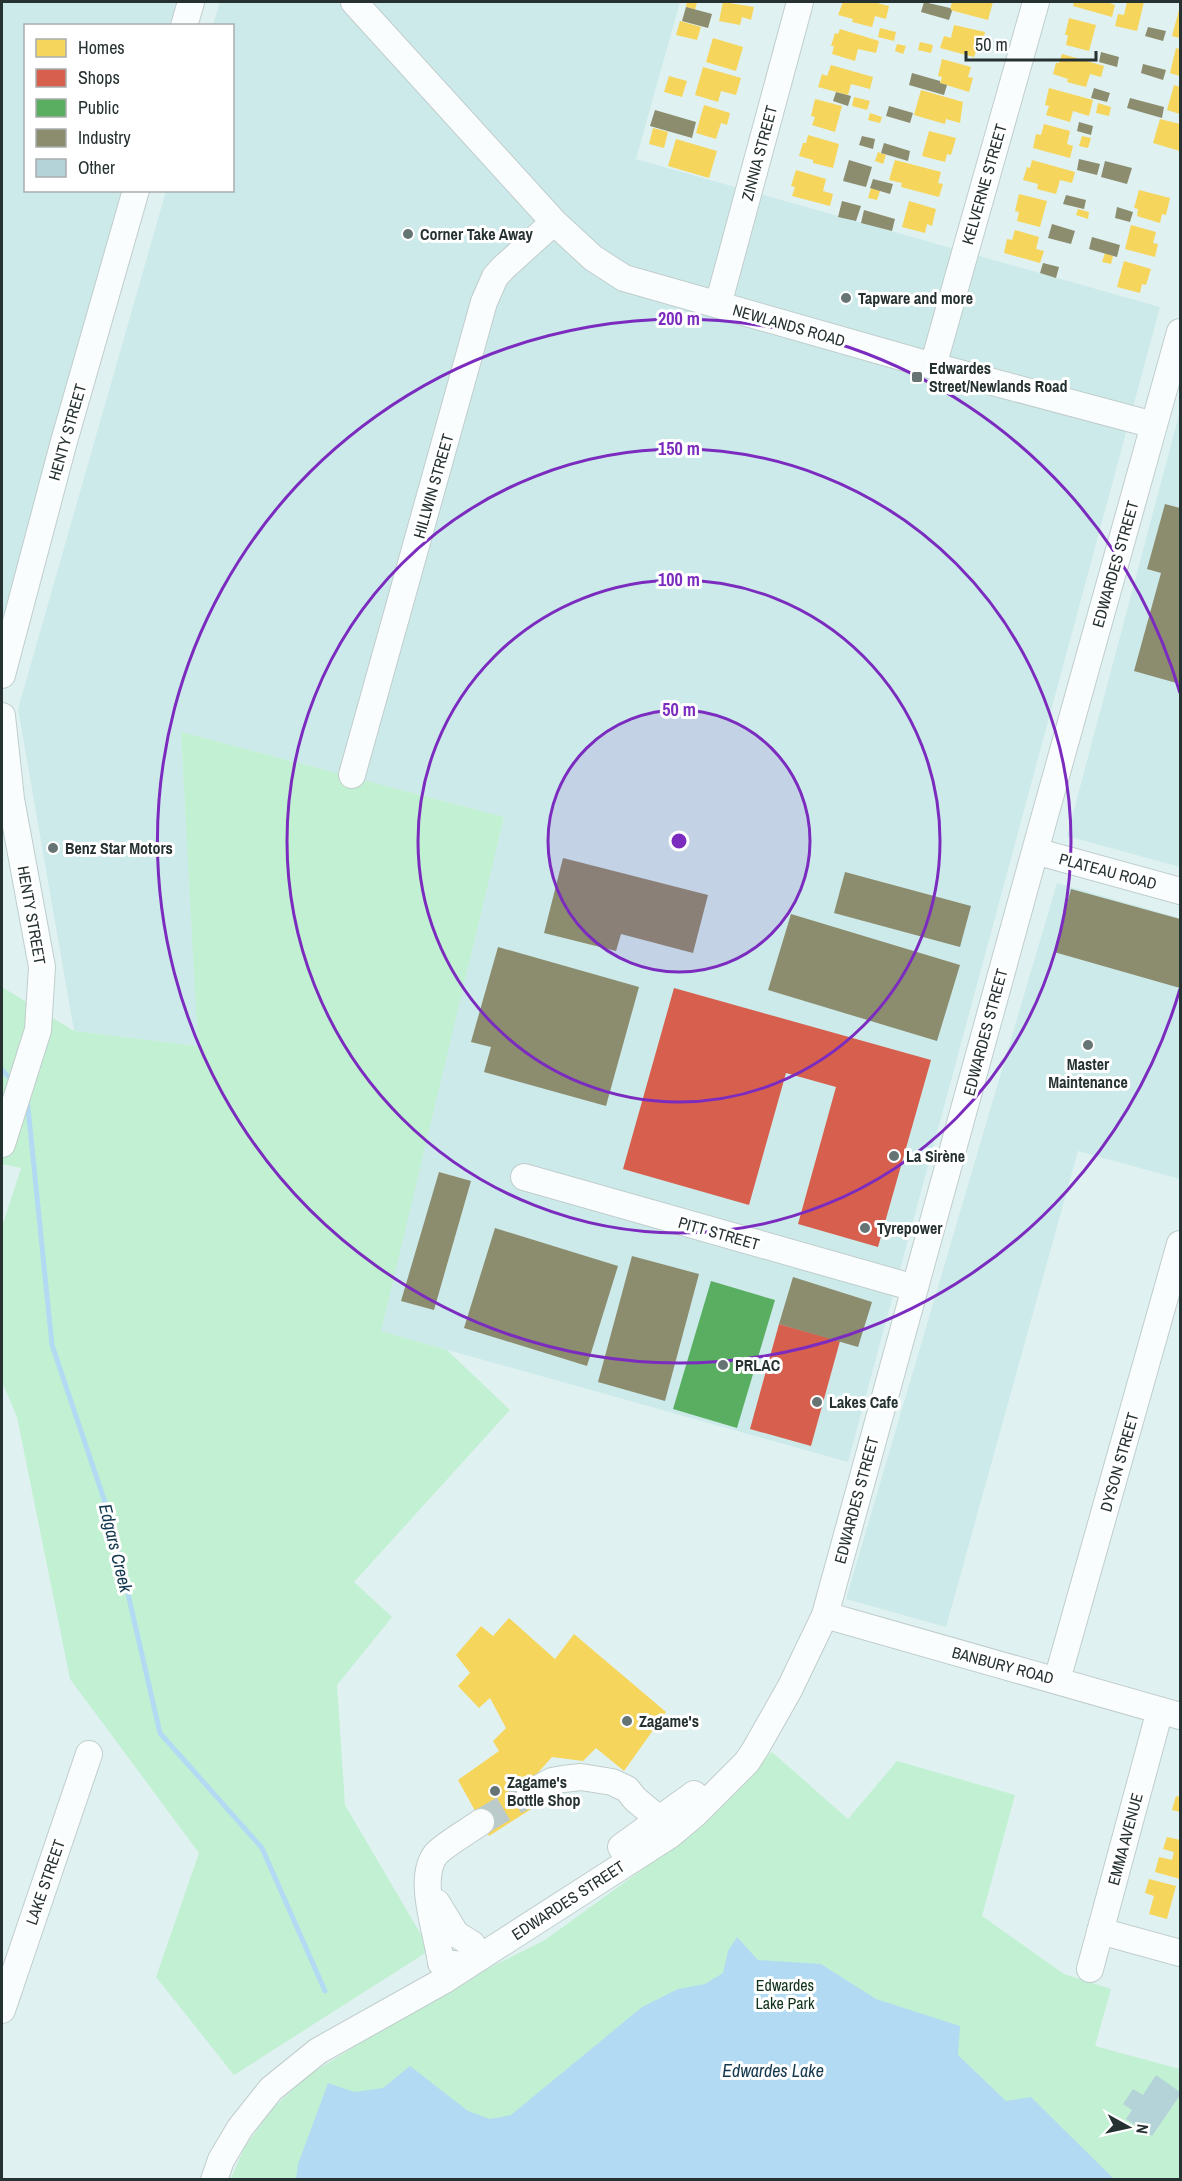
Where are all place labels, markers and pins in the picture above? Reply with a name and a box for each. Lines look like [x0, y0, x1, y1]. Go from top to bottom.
place label: Corner Take Away [420, 223, 534, 245]
marker: Corner Take Away [401, 227, 415, 241]
place label: Tapware and more [858, 287, 973, 309]
marker: Tapware and more [839, 291, 853, 305]
place label: Edwardes Street/Newlands Road [929, 357, 1068, 397]
marker: Edwardes Street/Newlands Road [910, 370, 924, 384]
centre of rings [669, 831, 689, 851]
place label: Benz Star Motors [65, 837, 173, 859]
marker: Benz Star Motors [46, 841, 60, 855]
marker: Master Maintenance [1081, 1038, 1095, 1052]
place label: Master Maintenance [1048, 1053, 1128, 1093]
place label: La Sirène [906, 1145, 965, 1167]
marker: La Sirène [887, 1149, 901, 1163]
place label: Tyrepower [877, 1217, 943, 1239]
marker: Tyrepower [858, 1221, 872, 1235]
place label: PRLAC [735, 1354, 780, 1376]
marker: PRLAC [716, 1358, 730, 1372]
place label: Lakes Cafe [829, 1391, 898, 1413]
marker: Lakes Cafe [810, 1395, 824, 1409]
place label: Zagame's [639, 1710, 699, 1732]
marker: Zagame's [620, 1714, 634, 1728]
place label: Zagame's Bottle Shop [507, 1771, 581, 1811]
marker: Zagame's Bottle Shop [488, 1784, 502, 1798]

